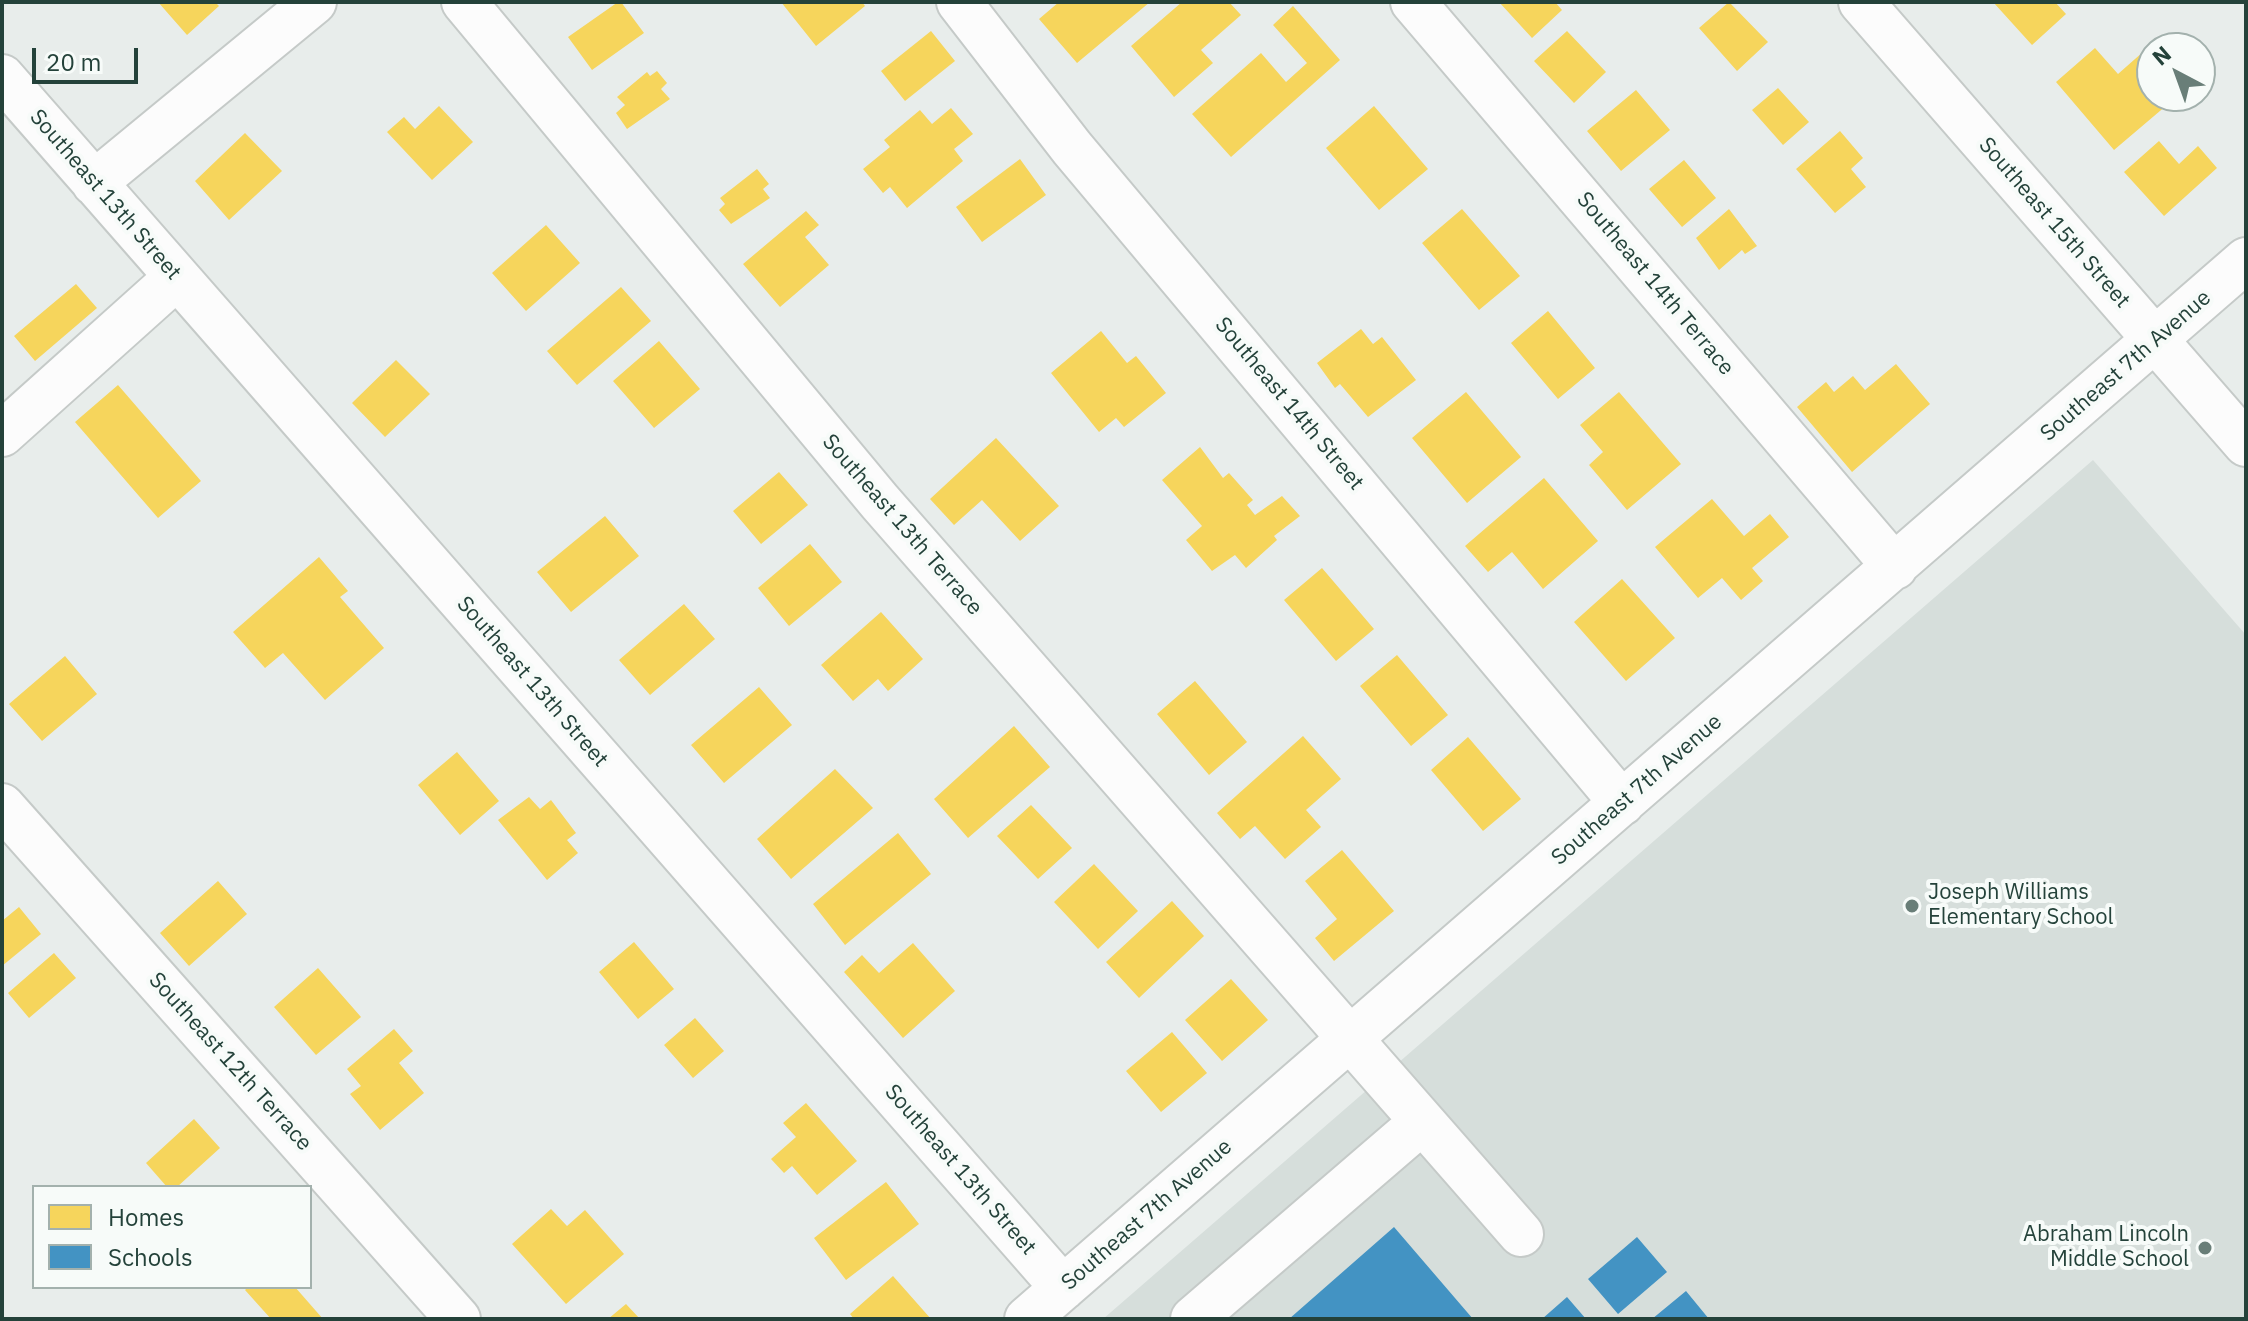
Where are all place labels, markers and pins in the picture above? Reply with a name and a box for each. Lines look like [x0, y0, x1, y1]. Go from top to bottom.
place label: Joseph Williams Elementary School [1928, 880, 2114, 932]
marker: Joseph Williams Elementary School [1903, 897, 1921, 915]
place label: Abraham Lincoln Middle School [2023, 1222, 2189, 1274]
marker: Abraham Lincoln Middle School [2196, 1239, 2214, 1257]

